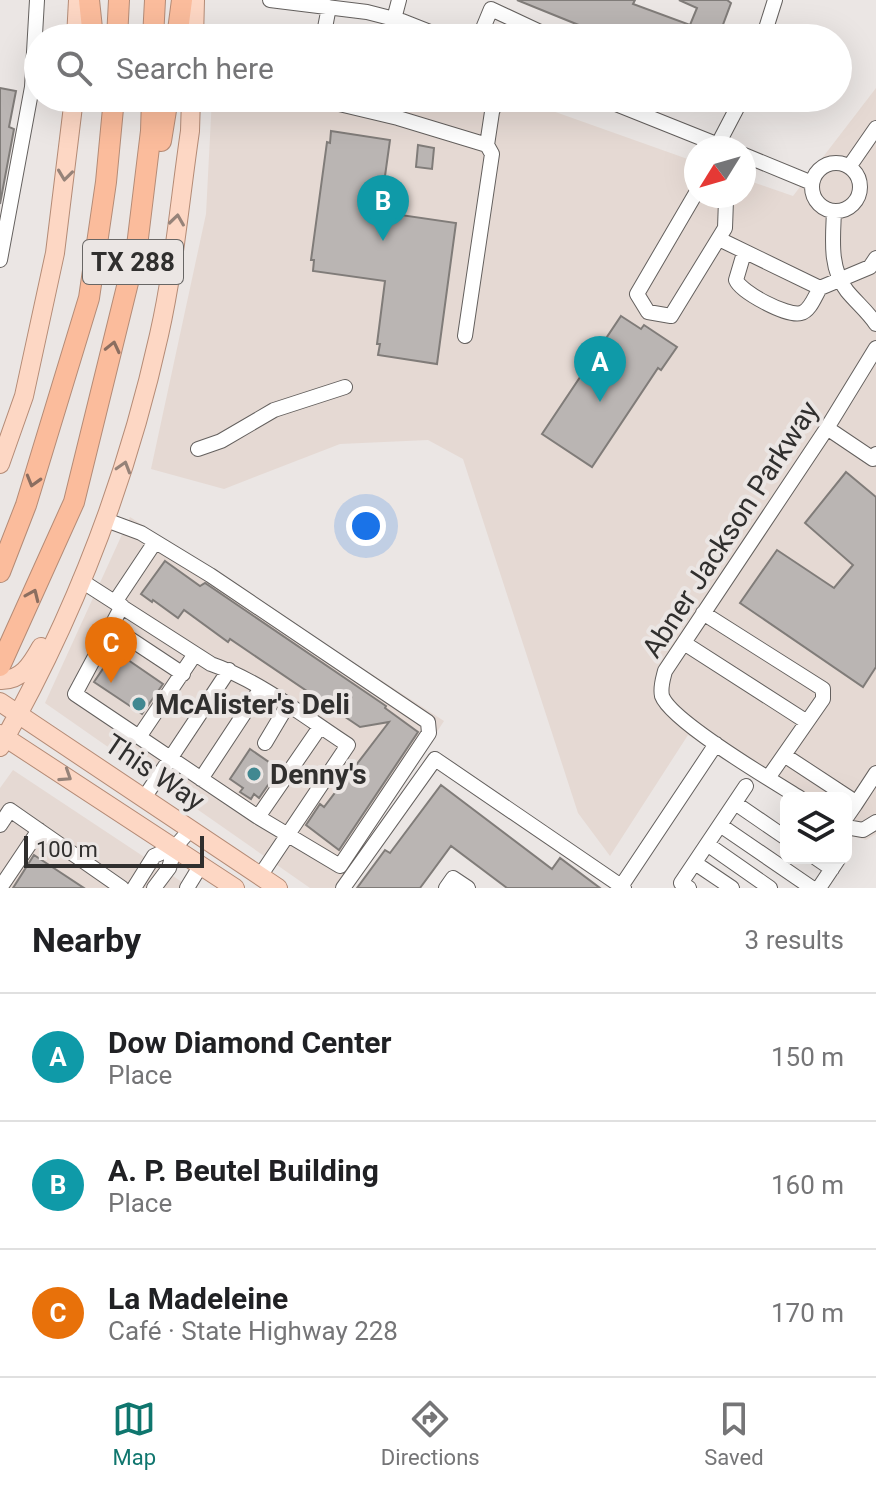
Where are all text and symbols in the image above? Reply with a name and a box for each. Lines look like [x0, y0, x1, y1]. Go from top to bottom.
search box [24, 24, 852, 112]
icon: search [52, 46, 96, 90]
text: Search here [116, 51, 274, 86]
north arrow [684, 136, 756, 208]
one-way arrow [56, 169, 73, 182]
pin: B [357, 175, 409, 241]
one-way arrow [168, 213, 185, 227]
road number: TX 288 [83, 240, 183, 284]
pin: A [574, 336, 626, 402]
one-way arrow [104, 341, 121, 354]
street label: Abner Jackson Parkway [635, 395, 826, 664]
one-way arrow [115, 461, 131, 474]
one-way arrow [26, 473, 42, 487]
your location [346, 506, 386, 546]
one-way arrow [23, 589, 39, 603]
pin: C [85, 617, 137, 683]
place label: McAlister's Deli [155, 688, 350, 721]
marker: McAlister's Deli [130, 695, 148, 713]
street label: This Way [99, 727, 211, 818]
place label: Denny's [270, 758, 367, 791]
marker: Denny's [245, 765, 263, 783]
one-way arrow [57, 767, 71, 782]
map controls [780, 792, 852, 864]
button: layers [780, 792, 852, 864]
scale bar [24, 832, 204, 868]
text: 100 m [36, 837, 98, 862]
text: Nearby [32, 920, 141, 960]
text: 3 results [745, 925, 844, 955]
text: Dow Diamond Center [108, 1025, 391, 1060]
text: A [49, 1042, 67, 1072]
text: 150 m [771, 1042, 844, 1072]
text: Place [108, 1060, 172, 1090]
text: A. P. Beutel Building [108, 1153, 379, 1188]
text: B [50, 1170, 66, 1200]
text: 160 m [771, 1170, 844, 1200]
text: Place [108, 1188, 172, 1218]
text: La Madeleine [108, 1281, 288, 1316]
text: C [49, 1298, 67, 1328]
text: 170 m [771, 1298, 844, 1328]
text: Café · State Highway 228 [108, 1316, 398, 1346]
tab: Map [112, 1397, 156, 1470]
tab: Directions [381, 1397, 480, 1470]
tab: Saved [704, 1397, 764, 1470]

